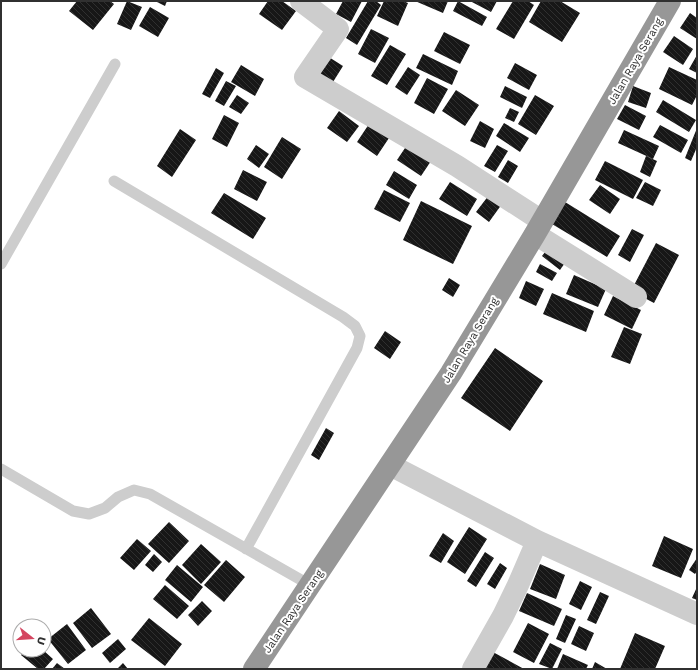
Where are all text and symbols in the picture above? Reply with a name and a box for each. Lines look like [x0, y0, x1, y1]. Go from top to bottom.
street label: Jalan Raya Serang [605, 16, 666, 107]
street label: Jalan Raya Serang [440, 295, 501, 385]
street label: Jalan Raya Serang [261, 567, 326, 655]
north arrow [12, 618, 52, 658]
text: U [34, 635, 48, 647]

